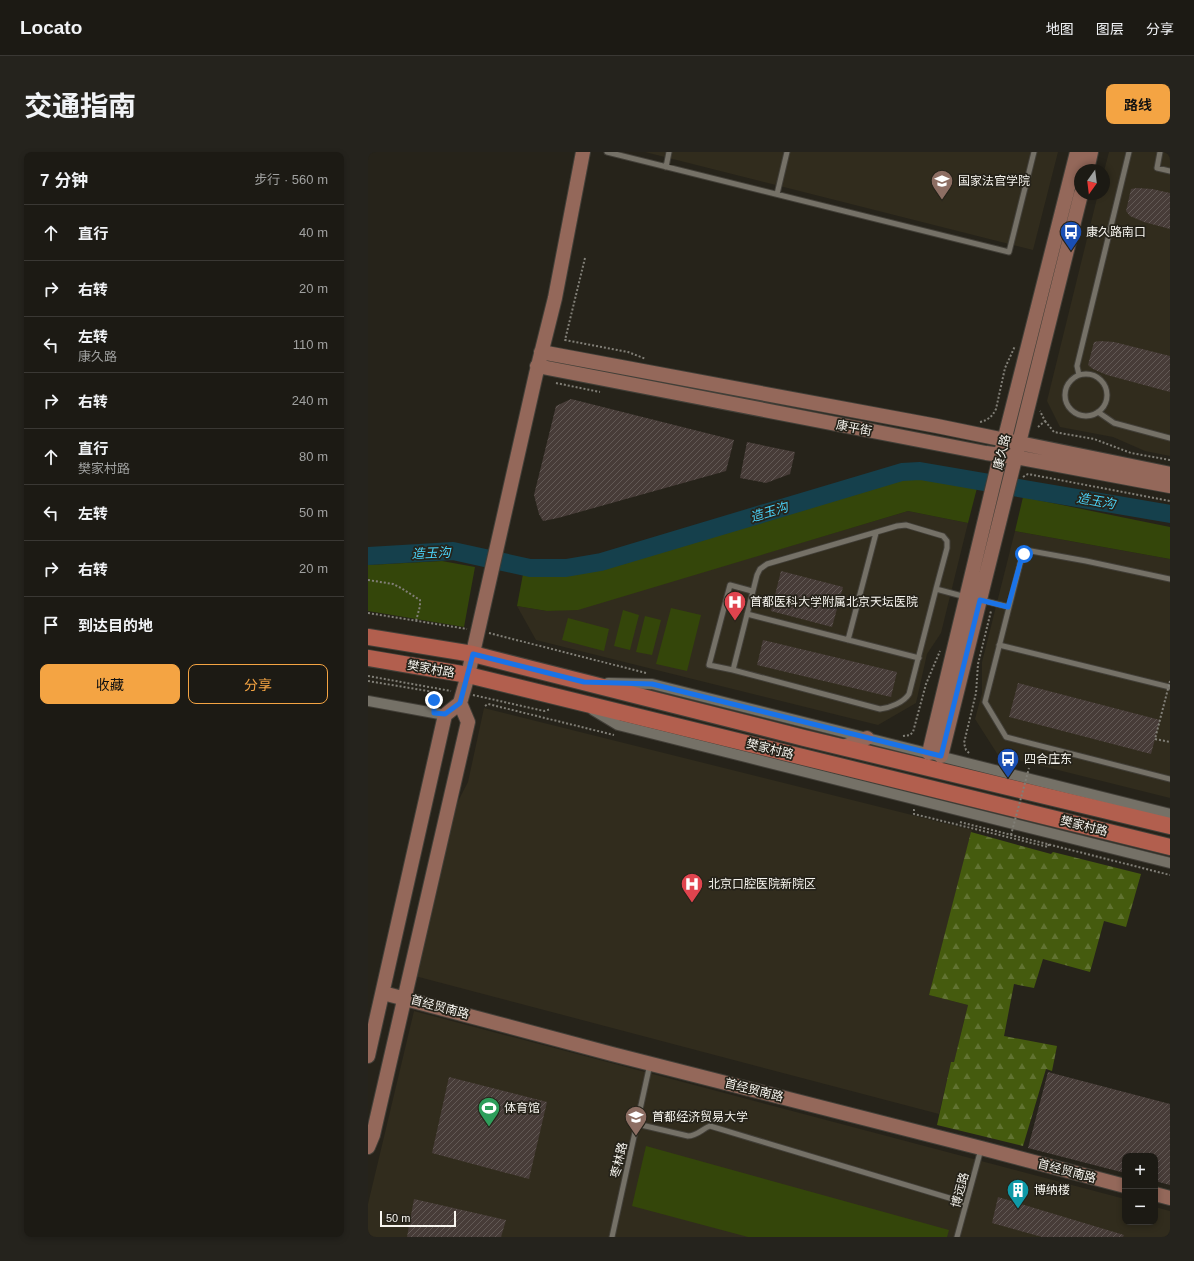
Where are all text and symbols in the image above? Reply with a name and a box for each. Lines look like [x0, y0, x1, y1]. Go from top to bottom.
text: Locato [20, 17, 82, 38]
text: 地图 [1046, 21, 1074, 37]
text: 图层 [1096, 21, 1124, 37]
text: 分享 [1146, 21, 1174, 37]
button: 路线 [1106, 84, 1170, 124]
text: 交通指南 [24, 91, 136, 122]
north arrow [1074, 164, 1110, 200]
school or university icon: 国家法官学院 [929, 168, 955, 201]
text: 7 分钟 [40, 171, 88, 190]
text: 步行 · 560 m [254, 172, 328, 187]
place label: 国家法官学院 [958, 174, 1030, 188]
bus stop icon: 康久路南口 [1058, 219, 1084, 252]
icon: ahead [40, 222, 62, 244]
text: 直行 [78, 225, 108, 242]
text: 40 m [299, 225, 328, 240]
place label: 康久路南口 [1086, 225, 1146, 239]
icon: right [40, 278, 62, 300]
text: 右转 [78, 281, 108, 298]
text: 20 m [299, 281, 328, 296]
text: 左转 [78, 328, 108, 345]
icon: left [40, 334, 62, 356]
text: 110 m [293, 337, 328, 352]
text: 康久路 [78, 349, 117, 364]
icon: right [40, 390, 62, 412]
text: 右转 [78, 393, 108, 410]
text: 240 m [292, 393, 328, 408]
street label: 康平街 [835, 418, 873, 438]
street label: 康久路 [991, 433, 1013, 471]
text: 直行 [78, 440, 108, 457]
icon: ahead [40, 446, 62, 468]
text: 80 m [299, 449, 328, 464]
text: 樊家村路 [78, 461, 130, 476]
water label: 造玉沟 [1075, 490, 1118, 512]
water label: 造玉沟 [748, 499, 792, 525]
icon: left [40, 502, 62, 524]
text: 左转 [78, 505, 108, 522]
text: 50 m [299, 505, 328, 520]
water label: 造玉沟 [411, 545, 453, 561]
route start [1015, 545, 1033, 563]
icon: right [40, 558, 62, 580]
text: 右转 [78, 561, 108, 578]
text: 20 m [299, 561, 328, 576]
hospital icon: 首都医科大学附属北京天坛医院 [722, 589, 748, 622]
place label: 首都医科大学附属北京天坛医院 [750, 595, 918, 609]
icon: arrive [40, 614, 62, 636]
text: 到达目的地 [78, 617, 153, 634]
street label: 樊家村路 [406, 658, 456, 680]
button: 收藏 [40, 664, 180, 704]
button: 分享 [188, 664, 328, 704]
route end [425, 691, 443, 709]
street label: 樊家村路 [745, 736, 795, 762]
bus stop icon: 四合庄东 [995, 746, 1021, 779]
place label: 四合庄东 [1024, 752, 1072, 766]
street label: 樊家村路 [1059, 813, 1109, 839]
hospital icon: 北京口腔医院新院区 [679, 871, 705, 904]
place label: 北京口腔医院新院区 [708, 877, 816, 891]
street label: 首经贸南路 [409, 992, 471, 1022]
street label: 首经贸南路 [723, 1076, 785, 1104]
sports icon: 体育馆 [476, 1095, 502, 1128]
place label: 体育馆 [504, 1101, 540, 1115]
school or university icon: 首都经济贸易大学 [623, 1104, 649, 1137]
place label: 首都经济贸易大学 [652, 1110, 748, 1124]
street label: 枣林路 [608, 1141, 630, 1179]
map controls [1122, 1153, 1158, 1225]
button: + [1122, 1153, 1158, 1189]
street label: 首经贸南路 [1036, 1156, 1098, 1186]
street label: 博远路 [949, 1171, 971, 1209]
building icon: 博纳楼 [1005, 1177, 1031, 1210]
place label: 博纳楼 [1034, 1183, 1070, 1197]
button: − [1122, 1189, 1158, 1225]
scale bar [380, 1209, 456, 1228]
text: 50 m [386, 1212, 410, 1224]

